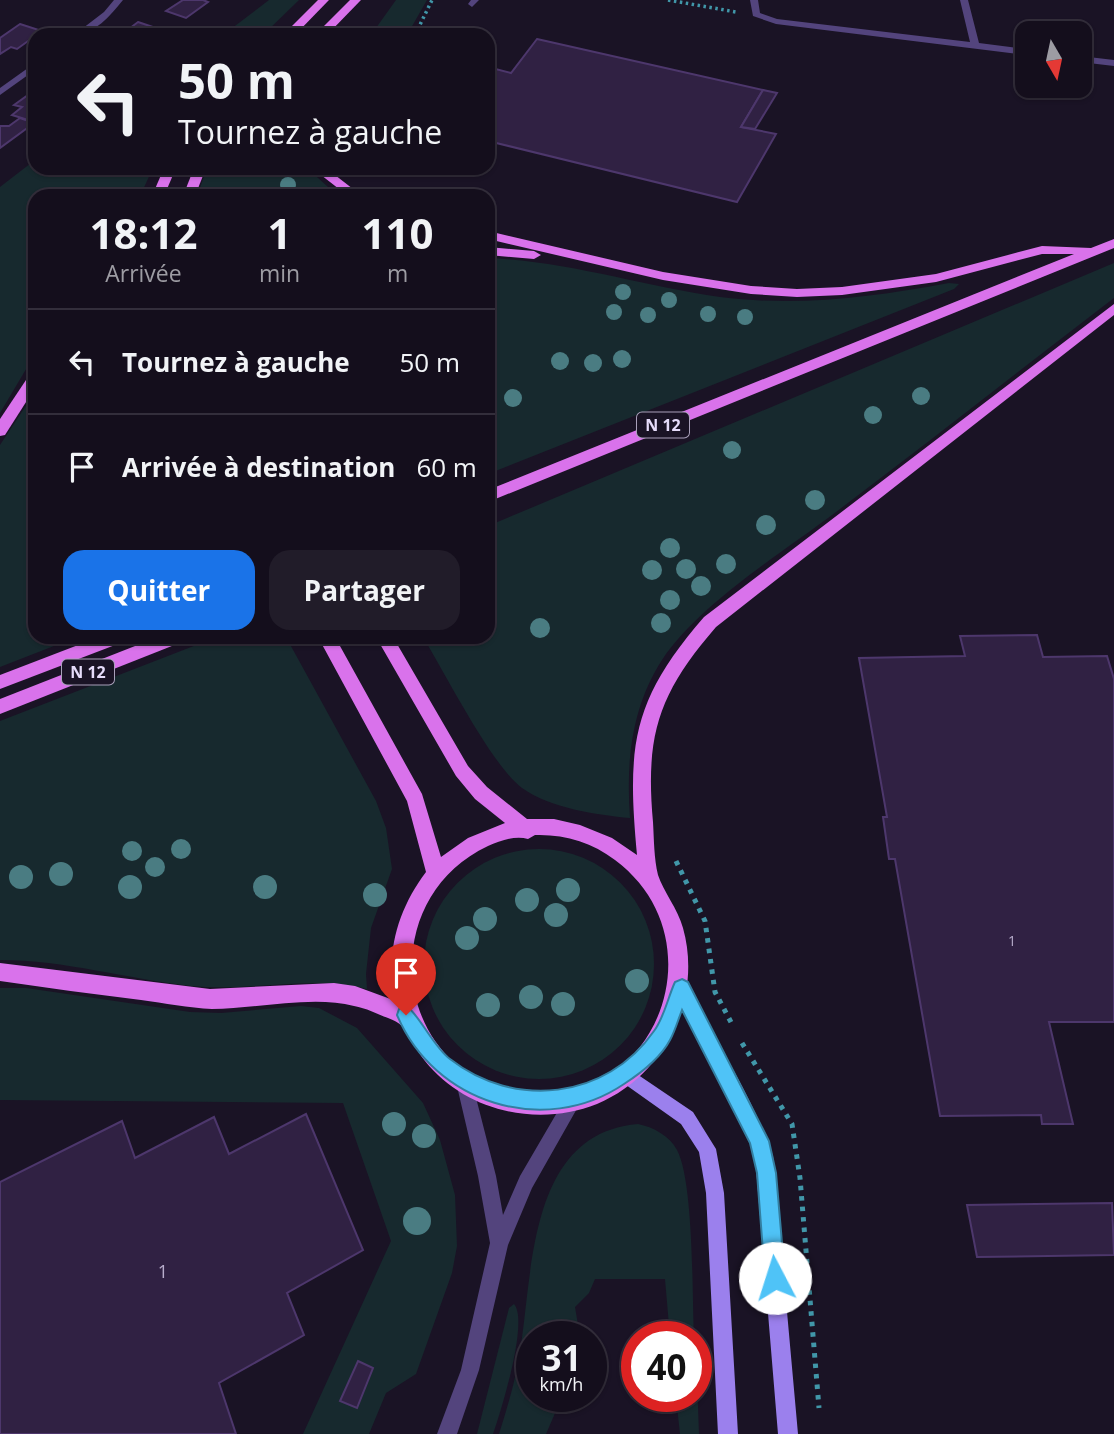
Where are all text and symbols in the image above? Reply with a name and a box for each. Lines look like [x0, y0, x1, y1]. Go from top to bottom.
north arrow [1015, 21, 1092, 98]
map controls [1015, 21, 1092, 98]
text: 50 m [178, 47, 295, 113]
icon: left [63, 56, 154, 147]
text: Tournez à gauche [178, 110, 442, 153]
text: 18:12 [89, 204, 197, 261]
text: 1 [267, 204, 292, 261]
text: 110 [362, 204, 434, 261]
text: Arrivée [105, 257, 182, 289]
text: min [259, 257, 300, 289]
text: m [387, 257, 408, 289]
icon: left [63, 343, 101, 381]
text: Tournez à gauche [122, 344, 350, 380]
text: 50 m [399, 344, 460, 380]
road number: N 12 [637, 412, 689, 438]
icon: arrive [63, 448, 101, 486]
text: Arrivée à destination [122, 449, 395, 485]
text: 60 m [416, 449, 477, 485]
button: Quitter [63, 550, 255, 630]
button: Partager [269, 550, 460, 630]
road number: N 12 [62, 660, 114, 684]
house number: 1 [1008, 931, 1016, 950]
pin [376, 943, 436, 1015]
icon: arrive [387, 954, 425, 992]
position arrow [738, 1241, 812, 1315]
house number: 1 [158, 1259, 168, 1283]
speed limit sign: 40 [621, 1321, 712, 1412]
text: 31 [541, 1334, 582, 1381]
text: km/h [540, 1372, 583, 1396]

